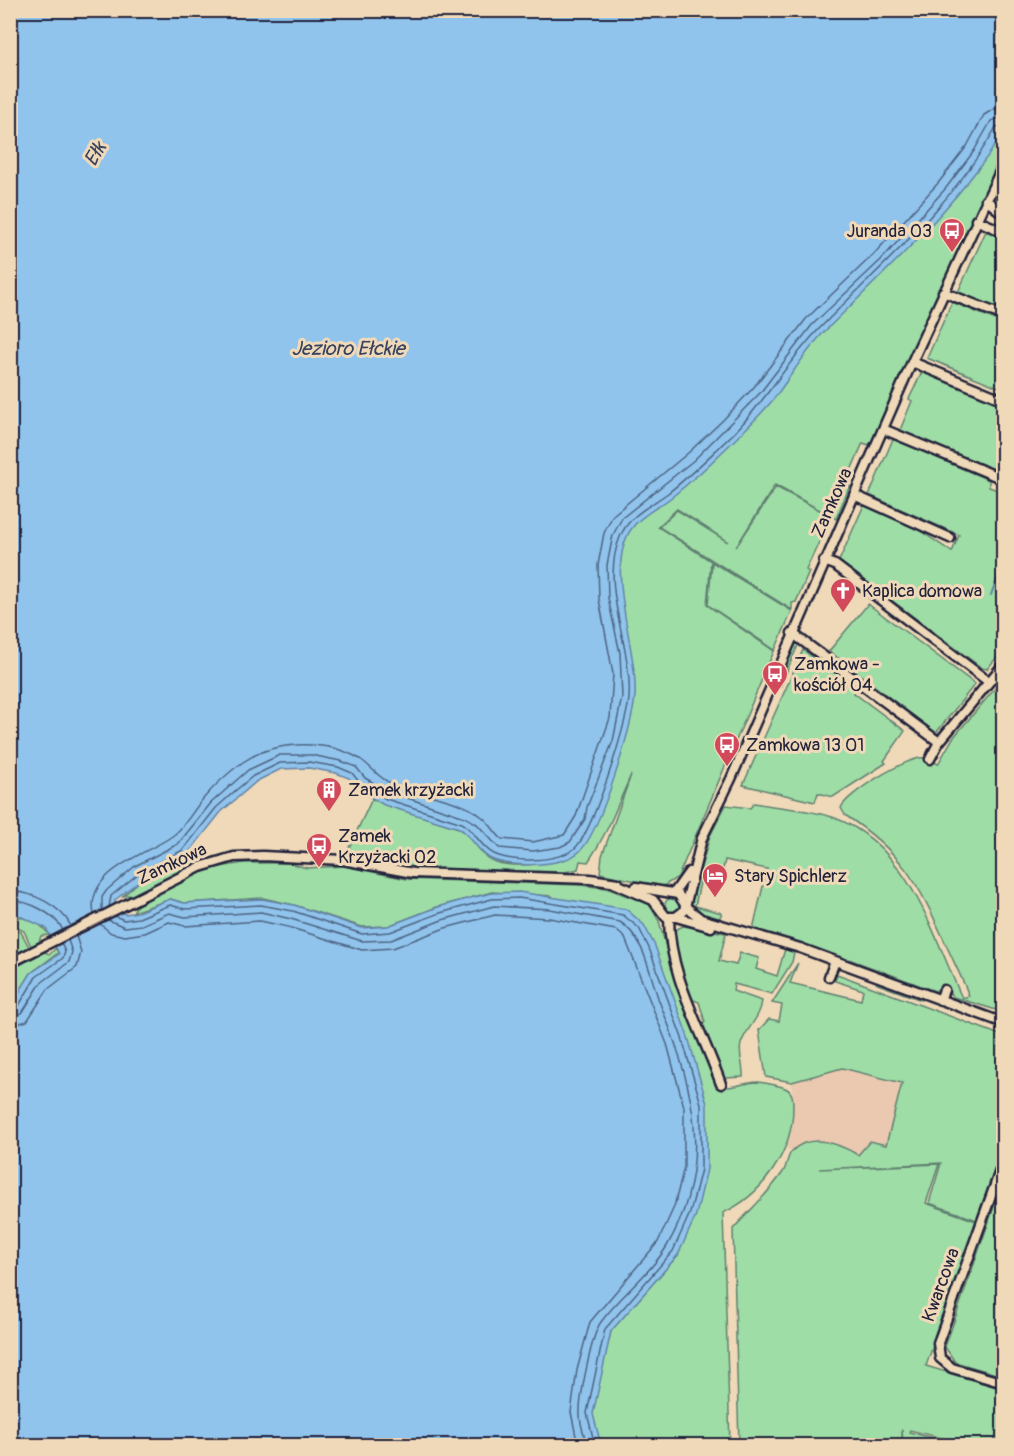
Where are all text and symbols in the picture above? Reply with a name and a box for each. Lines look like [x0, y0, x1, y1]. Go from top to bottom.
water label: Ełk [78, 136, 113, 171]
bus stop icon: Juranda 03 [937, 216, 967, 254]
place label: Juranda 03 [846, 220, 932, 243]
water label: Jezioro Ełckie [291, 336, 407, 361]
street label: Zamkowa [806, 464, 858, 542]
church icon: Kaplica domowa [828, 576, 858, 614]
place label: Kaplica domowa [862, 580, 982, 603]
place label: Zamkowa - kościół 04 [794, 653, 880, 697]
bus stop icon: Zamkowa - kościół 04 [760, 659, 790, 697]
bus stop icon: Zamkowa 13 01 [712, 730, 742, 768]
place label: Zamkowa 13 01 [746, 734, 864, 757]
building icon: Zamek krzyżacki [314, 775, 344, 813]
place label: Zamek krzyżacki [348, 779, 474, 802]
place label: Zamek Krzyżacki 02 [338, 825, 436, 869]
bus stop icon: Zamek Krzyżacki 02 [304, 831, 334, 869]
street label: Zamkowa [134, 838, 210, 890]
hotel icon: Stary Spichlerz [700, 861, 730, 899]
place label: Stary Spichlerz [734, 865, 847, 888]
street label: Kwarcowa [917, 1245, 965, 1325]

